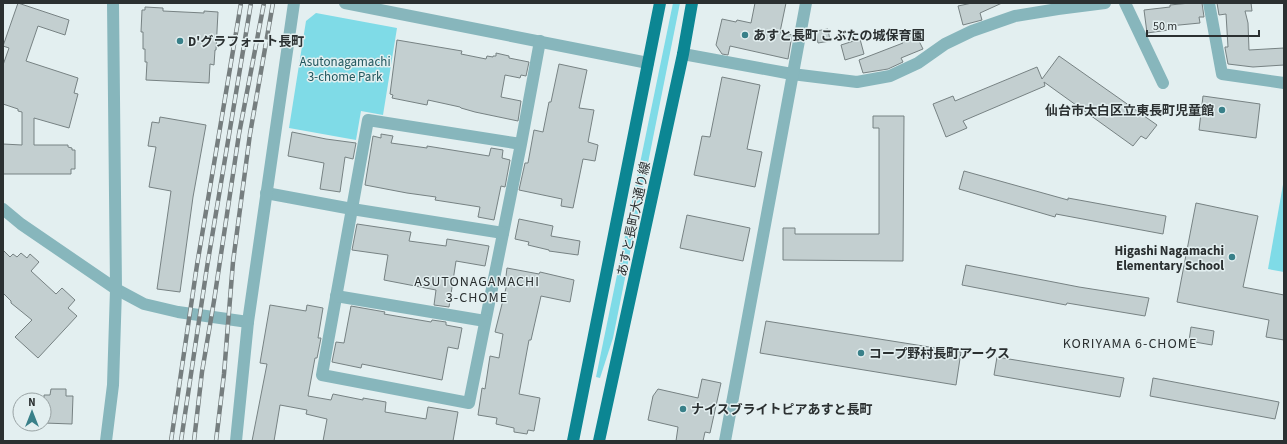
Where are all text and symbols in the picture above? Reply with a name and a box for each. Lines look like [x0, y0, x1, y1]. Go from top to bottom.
scale bar [1147, 12, 1259, 38]
text: 50 m [1153, 18, 1177, 35]
place label: あすと長町 こぶたの城保育園 [753, 27, 925, 45]
marker: あすと長町 こぶたの城保育園 [740, 30, 750, 40]
place label: D'グラフォート長町 [188, 33, 304, 51]
marker: D'グラフォート長町 [175, 36, 185, 46]
park label: Asutonagamachi 3-chome Park [299, 53, 391, 86]
place label: 仙台市太白区立東長町児童館 [1045, 102, 1214, 120]
marker: 仙台市太白区立東長町児童館 [1217, 105, 1227, 115]
street label: あすと長町大通り線 [613, 160, 655, 278]
place label: Higashi Nagamachi Elementary School [1115, 242, 1224, 275]
marker: Higashi Nagamachi Elementary School [1227, 252, 1237, 262]
district label: ASUTONAGAMACHI 3-CHOME [414, 272, 540, 308]
district label: KORIYAMA 6-CHOME [1063, 334, 1197, 354]
place label: コープ野村長町アークス [869, 345, 1010, 363]
marker: コープ野村長町アークス [856, 348, 866, 358]
north arrow [12, 392, 52, 432]
text: N [28, 395, 36, 410]
place label: ナイスブライトピアあすと長町 [691, 401, 873, 419]
marker: ナイスブライトピアあすと長町 [678, 404, 688, 414]

